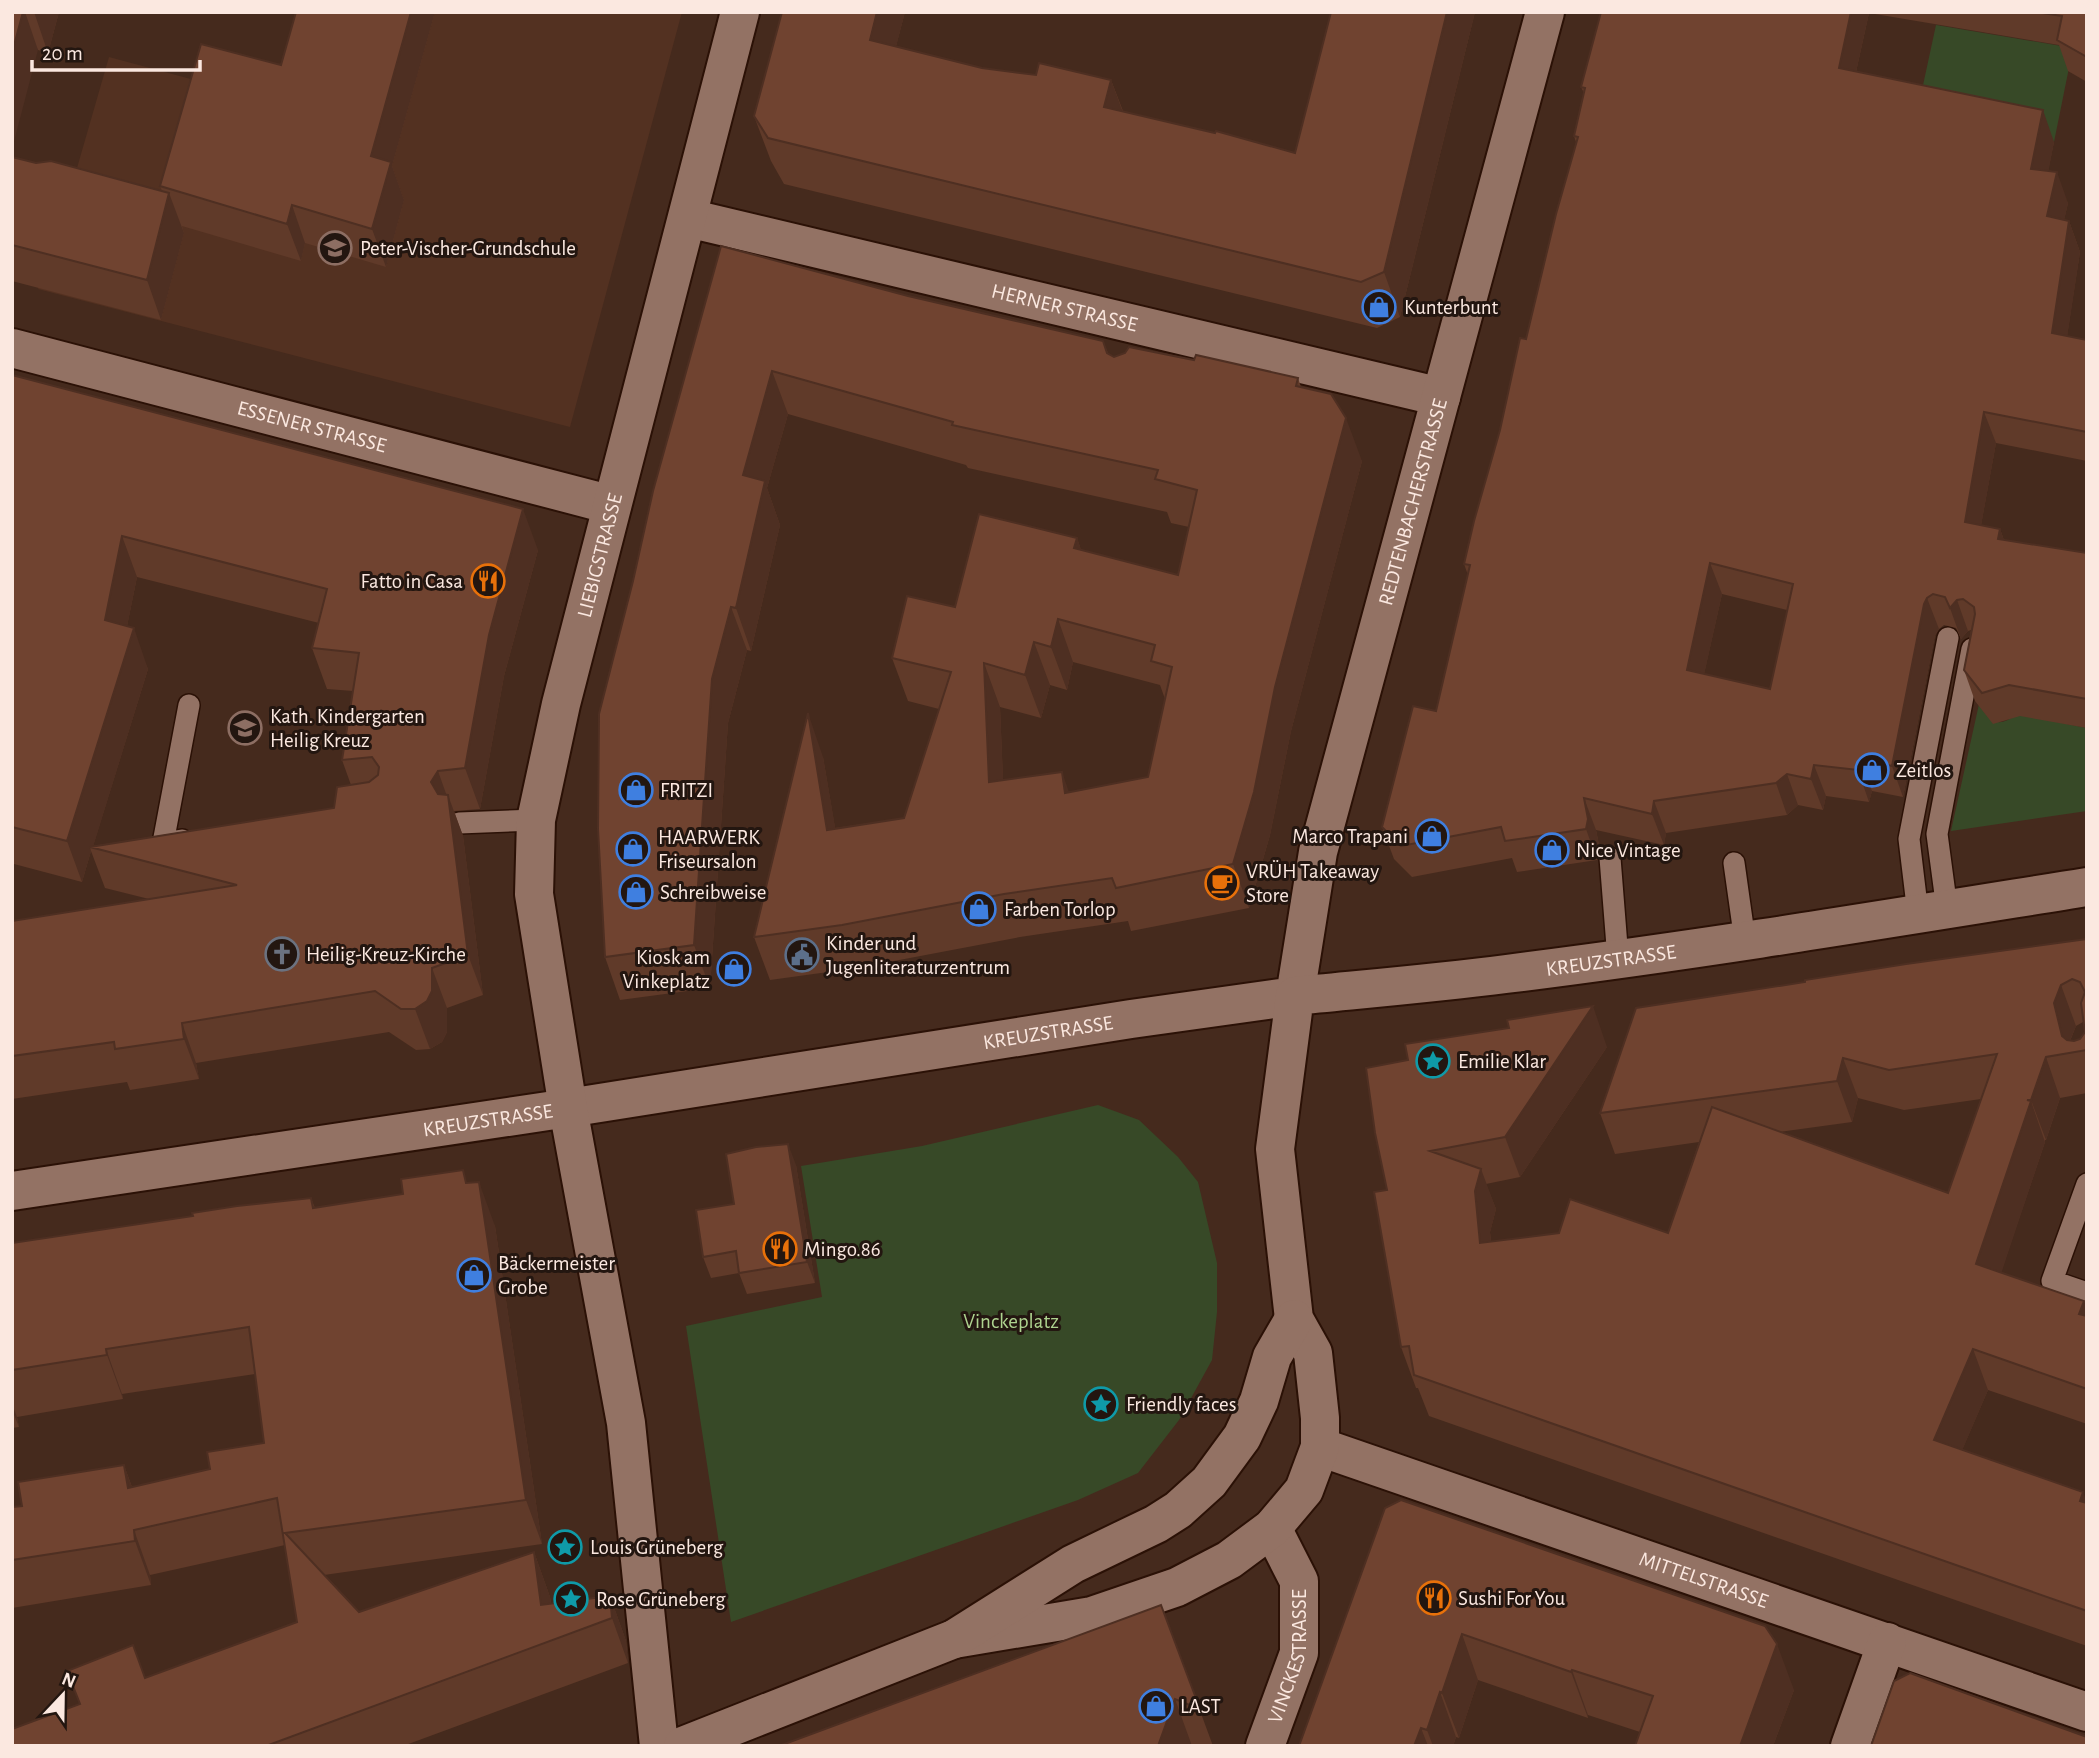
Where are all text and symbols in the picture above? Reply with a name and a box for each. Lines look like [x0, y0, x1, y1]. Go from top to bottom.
scale bar [32, 28, 200, 72]
text: 20 m [42, 43, 83, 64]
school or university icon: Peter-Vischer-Grundschule [316, 229, 354, 267]
place label: Peter-Vischer-Grundschule [360, 238, 576, 259]
street label: HERNER STRASSE [989, 280, 1139, 335]
shop icon: Kunterbunt [1360, 288, 1398, 326]
place label: Kunterbunt [1404, 297, 1499, 318]
street label: ESSENER STRASSE [235, 397, 389, 457]
street label: REDTENBACHERSTRASSE [1375, 397, 1451, 608]
street label: LIEBIGSTRASSE [574, 491, 626, 620]
restaurant icon: Fatto in Casa [469, 562, 507, 600]
place label: Fatto in Casa [360, 571, 463, 592]
place label: Kath. Kindergarten Heilig Kreuz [270, 706, 425, 751]
school or university icon: Kath. Kindergarten Heilig Kreuz [226, 709, 264, 747]
shop icon: Zeitlos [1853, 751, 1891, 789]
place label: Zeitlos [1896, 760, 1951, 781]
shop icon: FRITZI [617, 771, 655, 809]
place label: FRITZI [660, 780, 713, 801]
shop icon: Marco Trapani [1413, 817, 1451, 855]
place label: Marco Trapani [1292, 826, 1408, 847]
place label: HAARWERK Friseursalon [658, 827, 760, 872]
shop icon: HAARWERK Friseursalon [614, 830, 652, 868]
shop icon: Nice Vintage [1533, 831, 1571, 869]
place label: Nice Vintage [1576, 840, 1681, 861]
place label: VRÜH Takeaway Store [1246, 860, 1379, 906]
cafe icon: VRÜH Takeaway Store [1203, 864, 1241, 902]
shop icon: Schreibweise [617, 873, 655, 911]
place label: Schreibweise [660, 882, 766, 903]
shop icon: Farben Torlop [960, 890, 998, 928]
place label: Farben Torlop [1004, 899, 1116, 920]
place label: Kinder und Jugenliteraturzentrum [826, 933, 1010, 978]
church icon: Heilig-Kreuz-Kirche [263, 935, 301, 973]
public building icon: Kinder und Jugenliteraturzentrum [783, 936, 821, 974]
street label: KREUZSTRASSE [1545, 941, 1677, 980]
place label: Heilig-Kreuz-Kirche [306, 944, 466, 965]
place label: Kiosk am Vinkeplatz [622, 947, 710, 992]
shop icon: Kiosk am Vinkeplatz [715, 950, 753, 988]
street label: KREUZSTRASSE [982, 1012, 1114, 1053]
place icon: Emilie Klar [1414, 1042, 1452, 1080]
place label: Emilie Klar [1458, 1051, 1546, 1072]
street label: KREUZSTRASSE [421, 1100, 554, 1141]
restaurant icon: Mingo.86 [761, 1230, 799, 1268]
place label: Mingo.86 [804, 1239, 881, 1260]
place label: Bäckermeister Grobe [498, 1253, 615, 1298]
shop icon: Bäckermeister Grobe [455, 1256, 493, 1294]
park label: Vinckeplatz [963, 1311, 1059, 1332]
place icon: Friendly faces [1082, 1385, 1120, 1423]
place label: Friendly faces [1126, 1394, 1237, 1415]
place icon: Louis Grüneberg [546, 1528, 584, 1566]
place label: Louis Grüneberg [590, 1537, 724, 1558]
street label: MITTELSTRASSE [1636, 1548, 1771, 1612]
restaurant icon: Sushi For You [1415, 1579, 1453, 1617]
place icon: Rose Grüneberg [552, 1580, 590, 1618]
place label: Sushi For You [1458, 1588, 1566, 1609]
place label: Rose Grüneberg [596, 1589, 726, 1610]
street label: VINCKESTRASSE [1264, 1589, 1310, 1726]
north arrow [28, 1660, 98, 1730]
text: N [59, 1669, 78, 1692]
shop icon: LAST [1137, 1687, 1175, 1725]
place label: LAST [1180, 1696, 1221, 1717]

